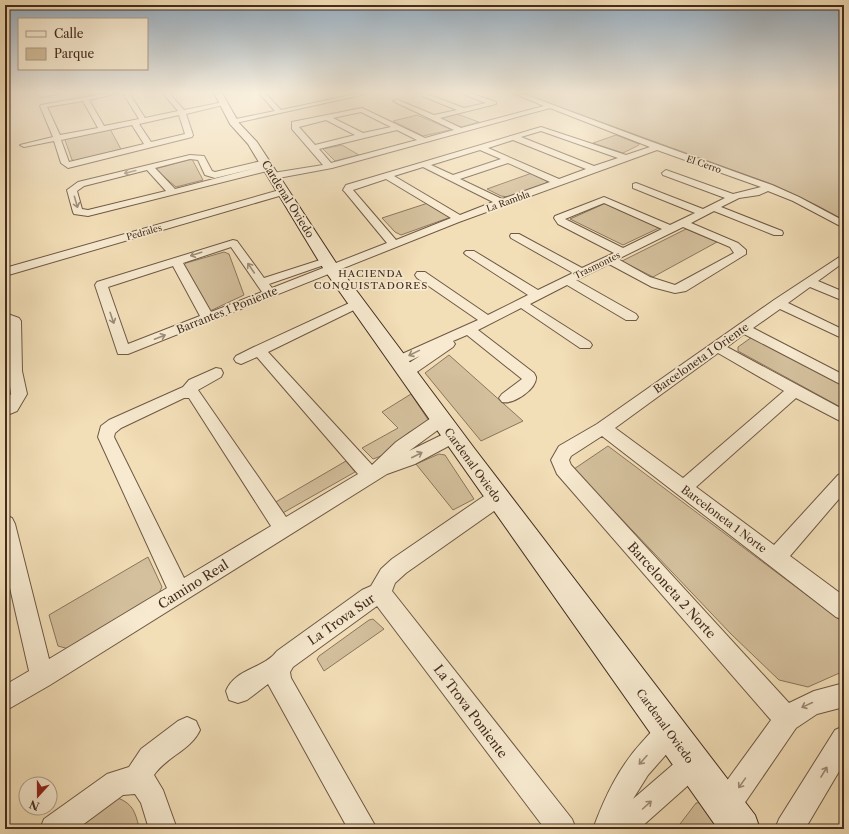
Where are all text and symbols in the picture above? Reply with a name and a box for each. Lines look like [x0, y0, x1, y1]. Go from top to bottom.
legend [18, 18, 148, 70]
text: Calle [54, 26, 84, 41]
text: Parque [54, 46, 95, 61]
street label: El Cerro [685, 153, 723, 175]
street label: Cardenal Oviedo [259, 158, 318, 240]
one-way arrow [124, 168, 137, 176]
street label: La Rambla [485, 188, 531, 214]
one-way arrow [73, 196, 80, 209]
street label: Pedrales [125, 222, 163, 242]
street label: Trasmontes [572, 249, 622, 281]
one-way arrow [191, 251, 203, 259]
one-way arrow [246, 262, 254, 274]
district label: HACIENDA CONQUISTADORES [314, 267, 428, 292]
street label: Barrantes 1 Poniente [174, 283, 280, 337]
one-way arrow [109, 311, 116, 324]
street label: Barceloneta 1 Oriente [651, 320, 751, 396]
one-way arrow [153, 333, 165, 341]
one-way arrow [409, 350, 421, 357]
street label: Cardenal Oviedo [441, 425, 505, 505]
one-way arrow [411, 451, 423, 458]
street label: Barceloneta 1 Norte [679, 482, 769, 556]
street label: Barceloneta 2 Norte [625, 539, 719, 641]
street label: Camino Real [155, 556, 231, 612]
street label: La Trova Sur [304, 590, 378, 648]
street label: La Trova Poniente [431, 661, 511, 761]
street label: Cardenal Oviedo [633, 686, 697, 766]
one-way arrow [801, 702, 813, 709]
one-way arrow [638, 755, 647, 765]
one-way arrow [820, 767, 828, 778]
north arrow [18, 776, 58, 816]
one-way arrow [738, 777, 746, 788]
text: N [27, 797, 41, 814]
one-way arrow [642, 801, 652, 810]

